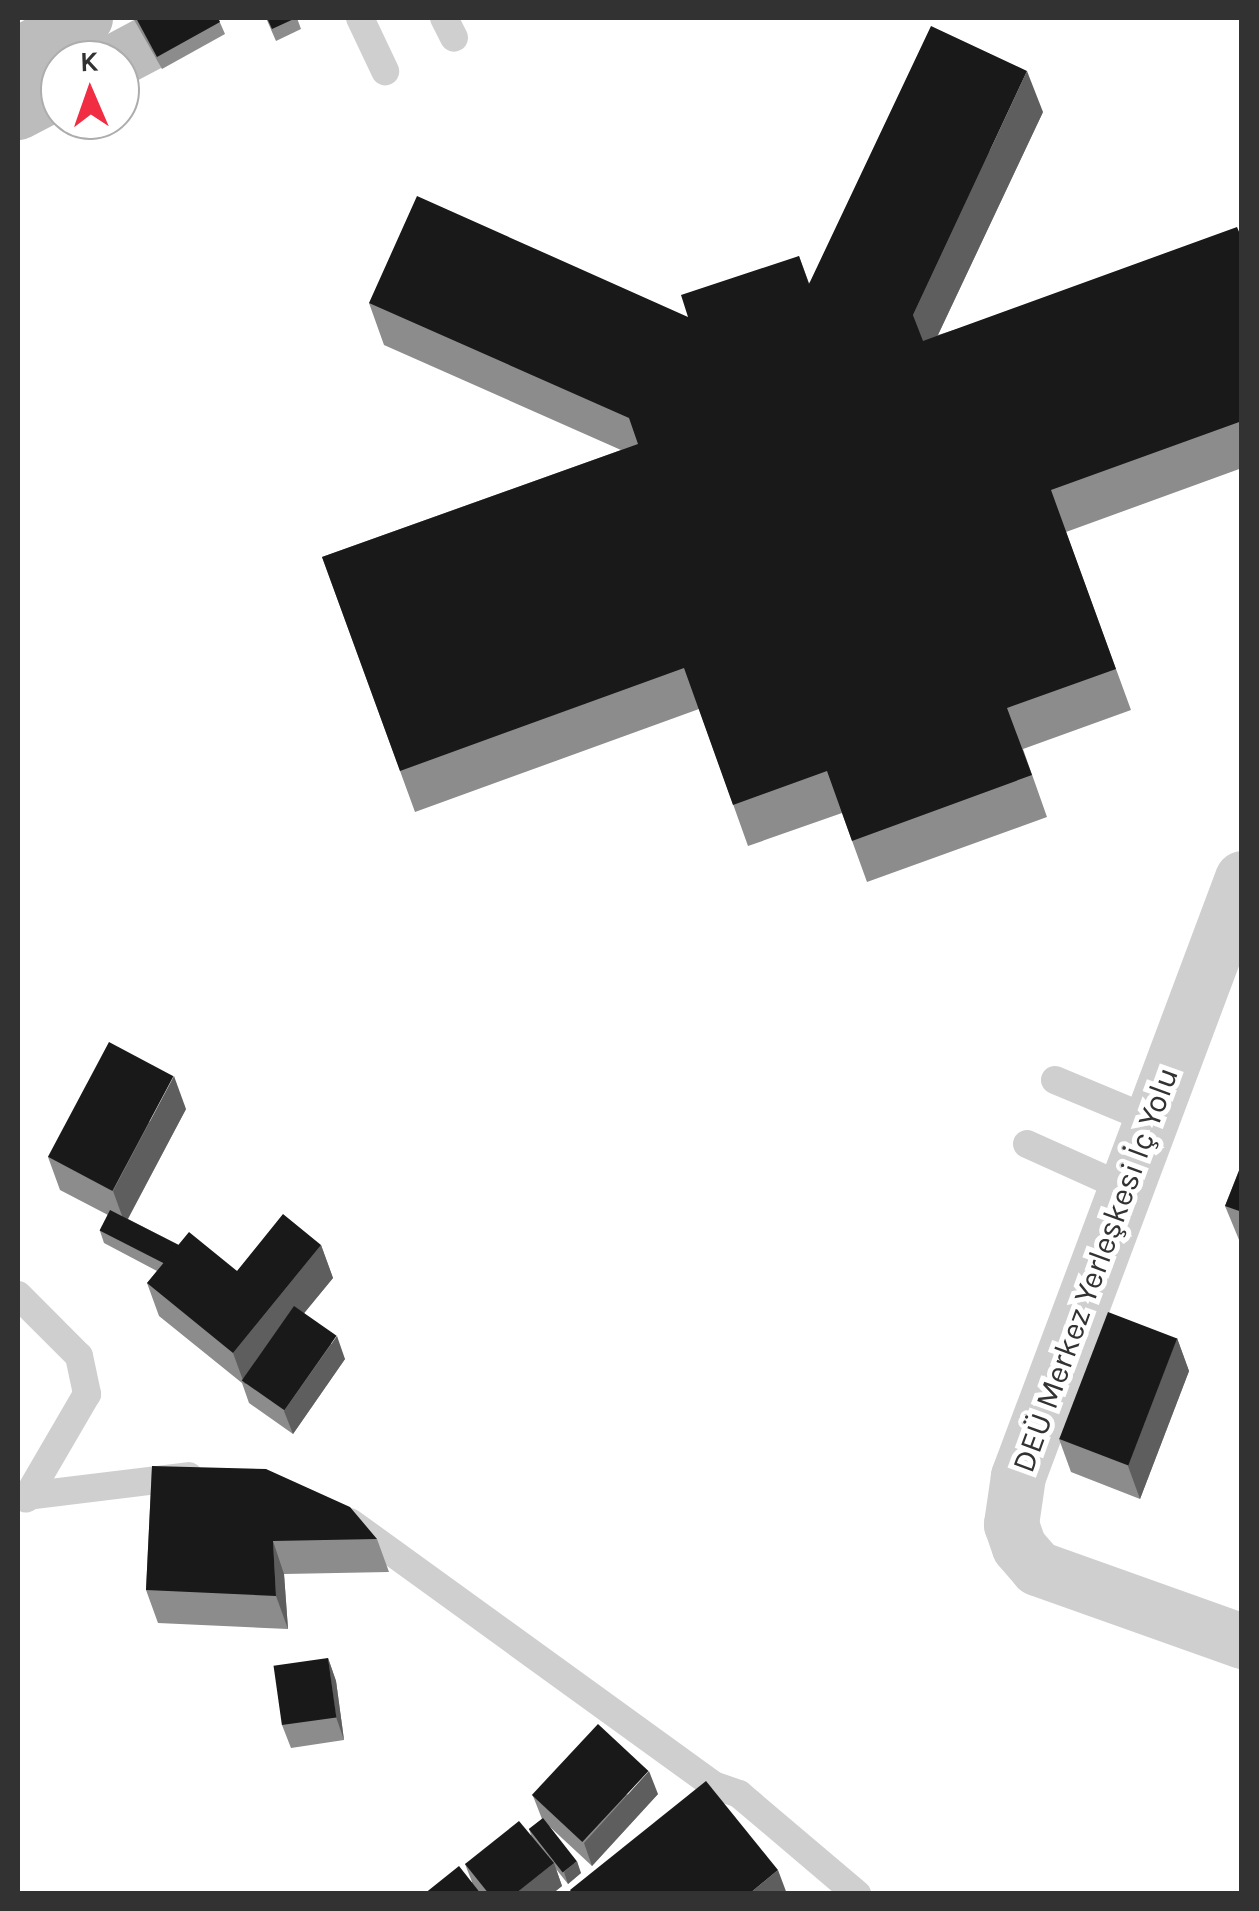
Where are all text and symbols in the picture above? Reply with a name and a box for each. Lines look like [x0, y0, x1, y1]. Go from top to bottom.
north arrow [40, 40, 140, 140]
text: K [79, 45, 99, 78]
street label: DEÜ Merkez Yerleşkesi İç Yolu [1005, 1062, 1187, 1478]

